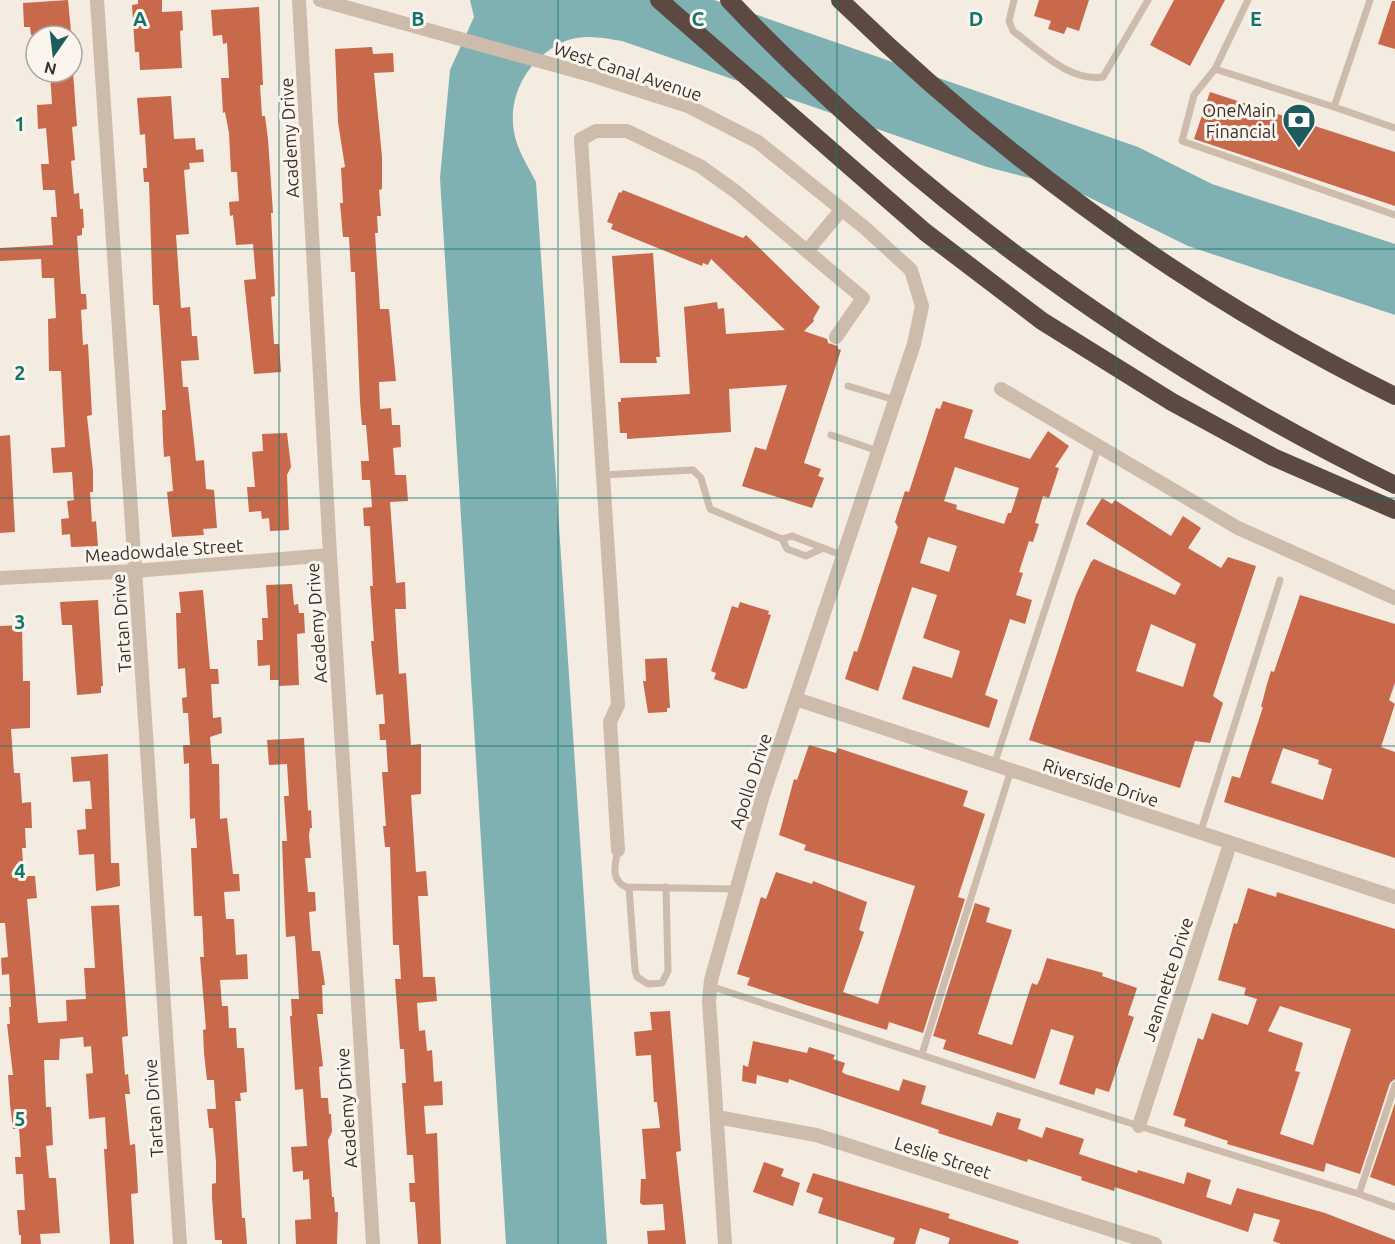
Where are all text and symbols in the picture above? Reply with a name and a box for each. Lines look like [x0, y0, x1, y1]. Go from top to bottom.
text: A [133, 7, 147, 30]
text: B [411, 7, 425, 30]
text: C [692, 7, 705, 30]
text: D [969, 7, 983, 30]
text: E [1250, 7, 1262, 30]
north arrow [24, 24, 84, 84]
street label: West Canal Avenue [551, 38, 705, 104]
text: N [42, 58, 58, 79]
street label: Academy Drive [276, 77, 302, 199]
place label: OneMain Financial [1202, 100, 1276, 141]
bank icon: OneMain Financial [1281, 102, 1317, 149]
text: 1 [14, 112, 26, 135]
text: 2 [14, 361, 26, 384]
street label: Meadowdale Street [84, 534, 244, 566]
street label: Academy Drive [302, 562, 330, 684]
street label: Tartan Drive [108, 573, 134, 673]
text: 3 [14, 610, 26, 633]
street label: Apollo Drive [725, 731, 775, 831]
street label: Riverside Drive [1041, 754, 1161, 810]
text: 4 [14, 859, 26, 882]
street label: Jeannette Drive [1138, 914, 1196, 1044]
street label: Academy Drive [332, 1047, 360, 1169]
street label: Tartan Drive [140, 1058, 166, 1158]
text: 5 [14, 1107, 26, 1130]
street label: Leslie Street [892, 1132, 994, 1182]

